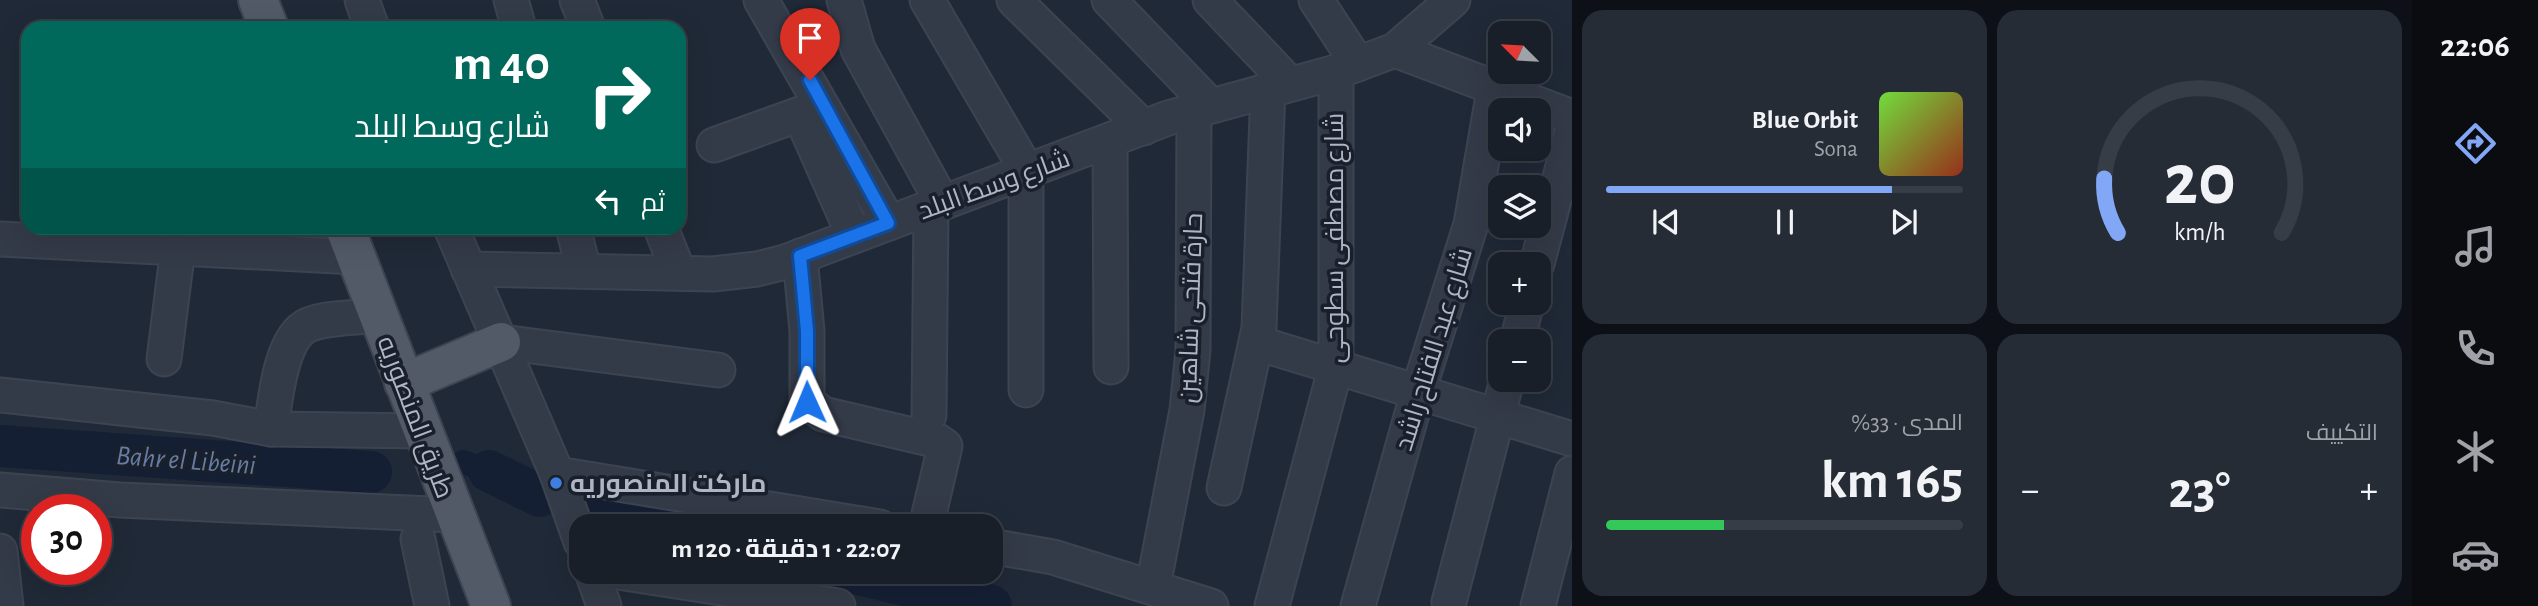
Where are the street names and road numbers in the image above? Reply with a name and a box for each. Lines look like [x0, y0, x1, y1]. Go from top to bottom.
street label: شارع مصطفى سطوحى [1322, 113, 1351, 363]
street label: شارع وسط البلد [915, 146, 1075, 227]
street label: حارة فتحى شاهين [1175, 212, 1209, 404]
street label: شارع عبد الفتاح راشد [1391, 245, 1480, 455]
street label: طريق المنصوريه [370, 333, 458, 503]

